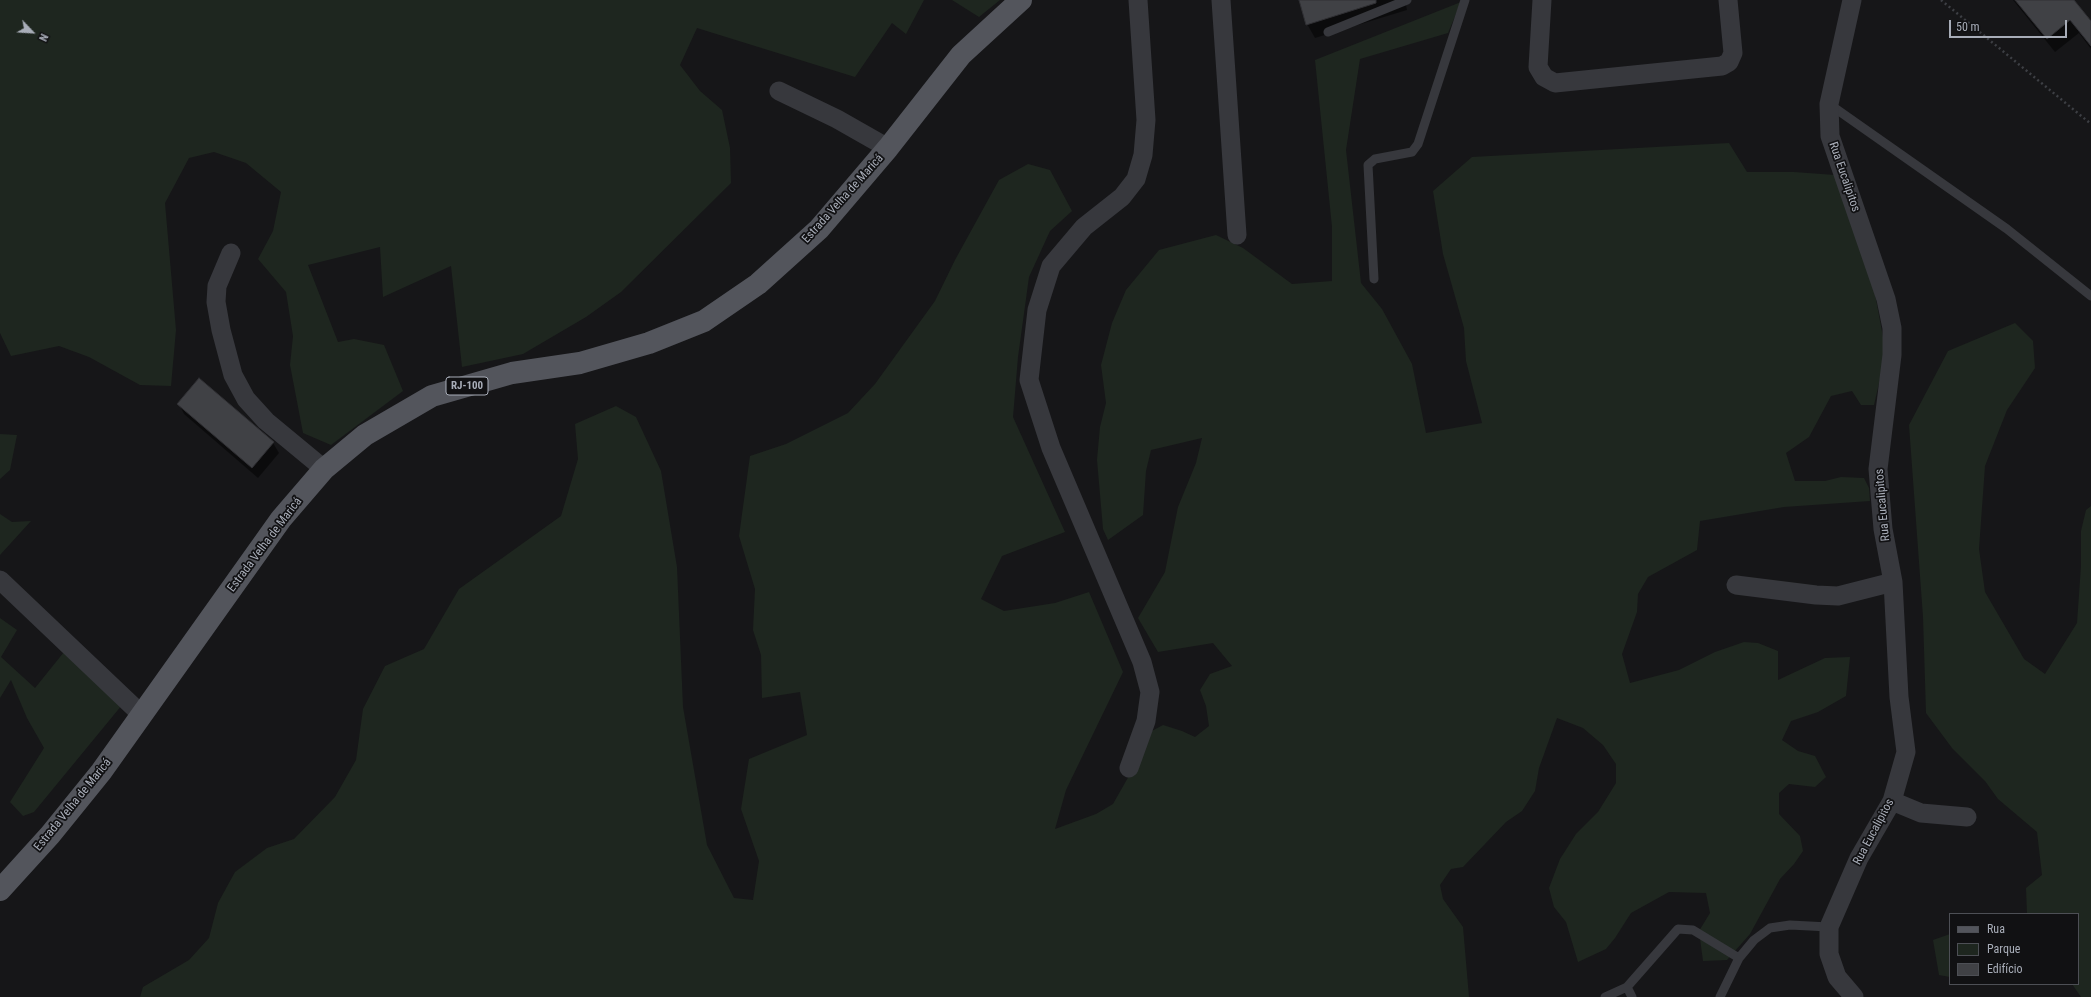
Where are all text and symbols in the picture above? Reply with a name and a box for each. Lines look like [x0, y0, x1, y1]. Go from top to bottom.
north arrow [12, 12, 52, 52]
scale bar [1951, 12, 2069, 38]
text: 50 m [1956, 20, 1980, 34]
text: N [36, 31, 51, 43]
street label: Rua Eucalipitos [1825, 140, 1863, 214]
street label: Estrada Velha de Maricá [799, 152, 887, 246]
road number: RJ-100 [446, 377, 488, 395]
street label: Rua Eucalipitos [1873, 468, 1893, 542]
street label: Estrada Velha de Maricá [225, 495, 305, 595]
street label: Estrada Velha de Maricá [31, 756, 115, 854]
street label: Rua Eucalipitos [1851, 797, 1897, 867]
legend [1949, 913, 2079, 985]
text: Rua [1987, 922, 2005, 936]
text: Parque [1987, 942, 2020, 956]
text: Edifício [1987, 962, 2023, 976]

